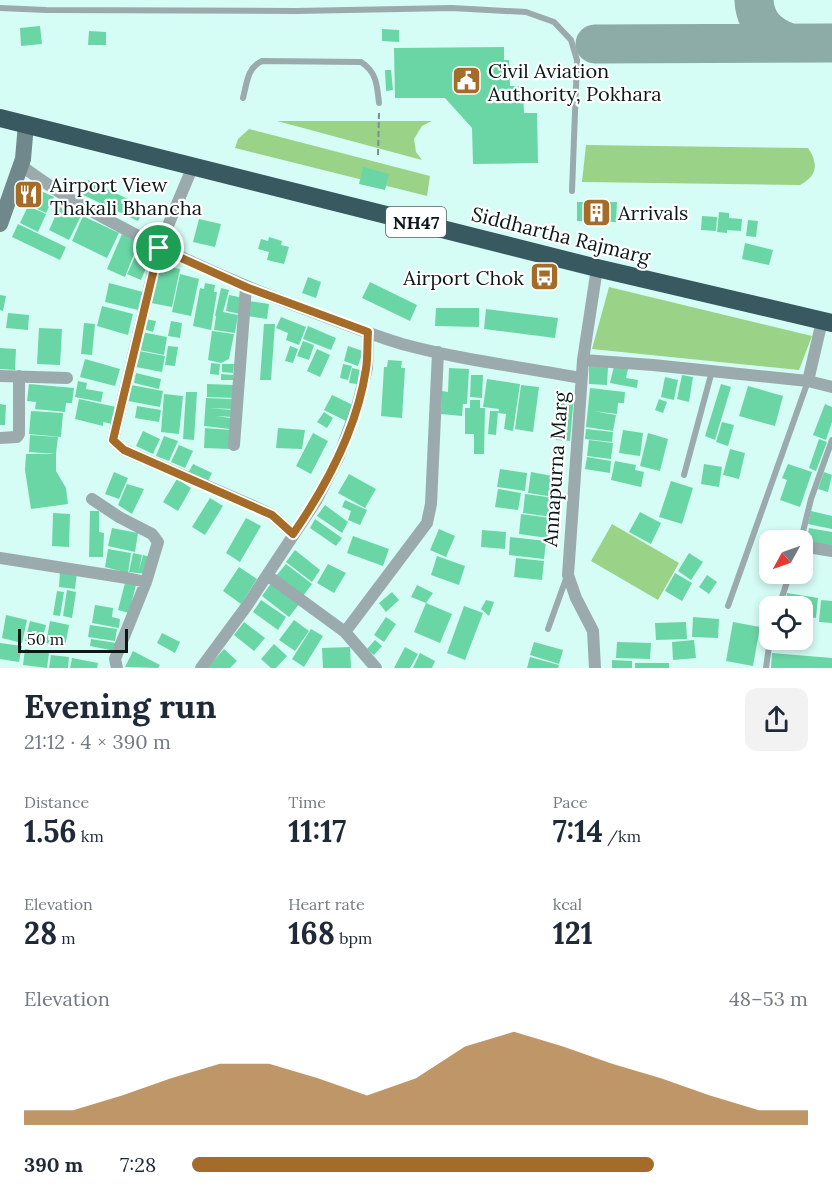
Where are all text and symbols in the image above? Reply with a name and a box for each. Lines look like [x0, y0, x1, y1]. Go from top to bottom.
place label: Civil Aviation Authority, Pokhara [487, 58, 662, 106]
public building icon: Civil Aviation Authority, Pokhara [451, 65, 483, 97]
place label: Airport View Thakali Bhancha [49, 172, 202, 220]
restaurant icon: Airport View Thakali Bhancha [13, 179, 45, 211]
building icon: Arrivals [581, 196, 613, 228]
place label: Arrivals [617, 200, 688, 225]
street label: Siddhartha Rajmarg [469, 201, 654, 269]
road number: NH47 [386, 207, 446, 237]
pin [133, 222, 184, 273]
icon: arrive [142, 231, 175, 264]
bus stop icon: Airport Chok [529, 261, 561, 293]
place label: Airport Chok [402, 265, 524, 290]
street label: Annapurna Marg [537, 390, 573, 549]
north arrow [759, 530, 813, 584]
map controls [759, 530, 813, 650]
button: locate [759, 596, 813, 650]
scale bar [18, 626, 128, 654]
text: 50 m [27, 629, 64, 649]
text: Evening run [24, 685, 216, 727]
button: share [745, 688, 808, 751]
text: 21:12 · 4 × 390 m [24, 729, 171, 754]
text: Distance [24, 792, 89, 812]
text: Time [288, 792, 326, 812]
text: Pace [553, 792, 588, 812]
text: 1.56 [24, 812, 77, 850]
text: 11:17 [288, 812, 346, 850]
text: 7:14 [553, 812, 603, 850]
text: km [77, 826, 104, 846]
text: /km [603, 826, 641, 846]
text: Elevation [24, 894, 93, 914]
text: Heart rate [288, 894, 365, 914]
text: kcal [553, 894, 582, 914]
text: 28 [24, 914, 57, 952]
text: 168 [288, 914, 335, 952]
text: 121 [553, 914, 593, 952]
text: m [57, 928, 76, 948]
text: bpm [335, 928, 372, 948]
text: Elevation [24, 986, 110, 1011]
text: 48–53 m [729, 986, 808, 1011]
text: 390 m [24, 1152, 83, 1177]
text: 7:28 [120, 1152, 156, 1177]

